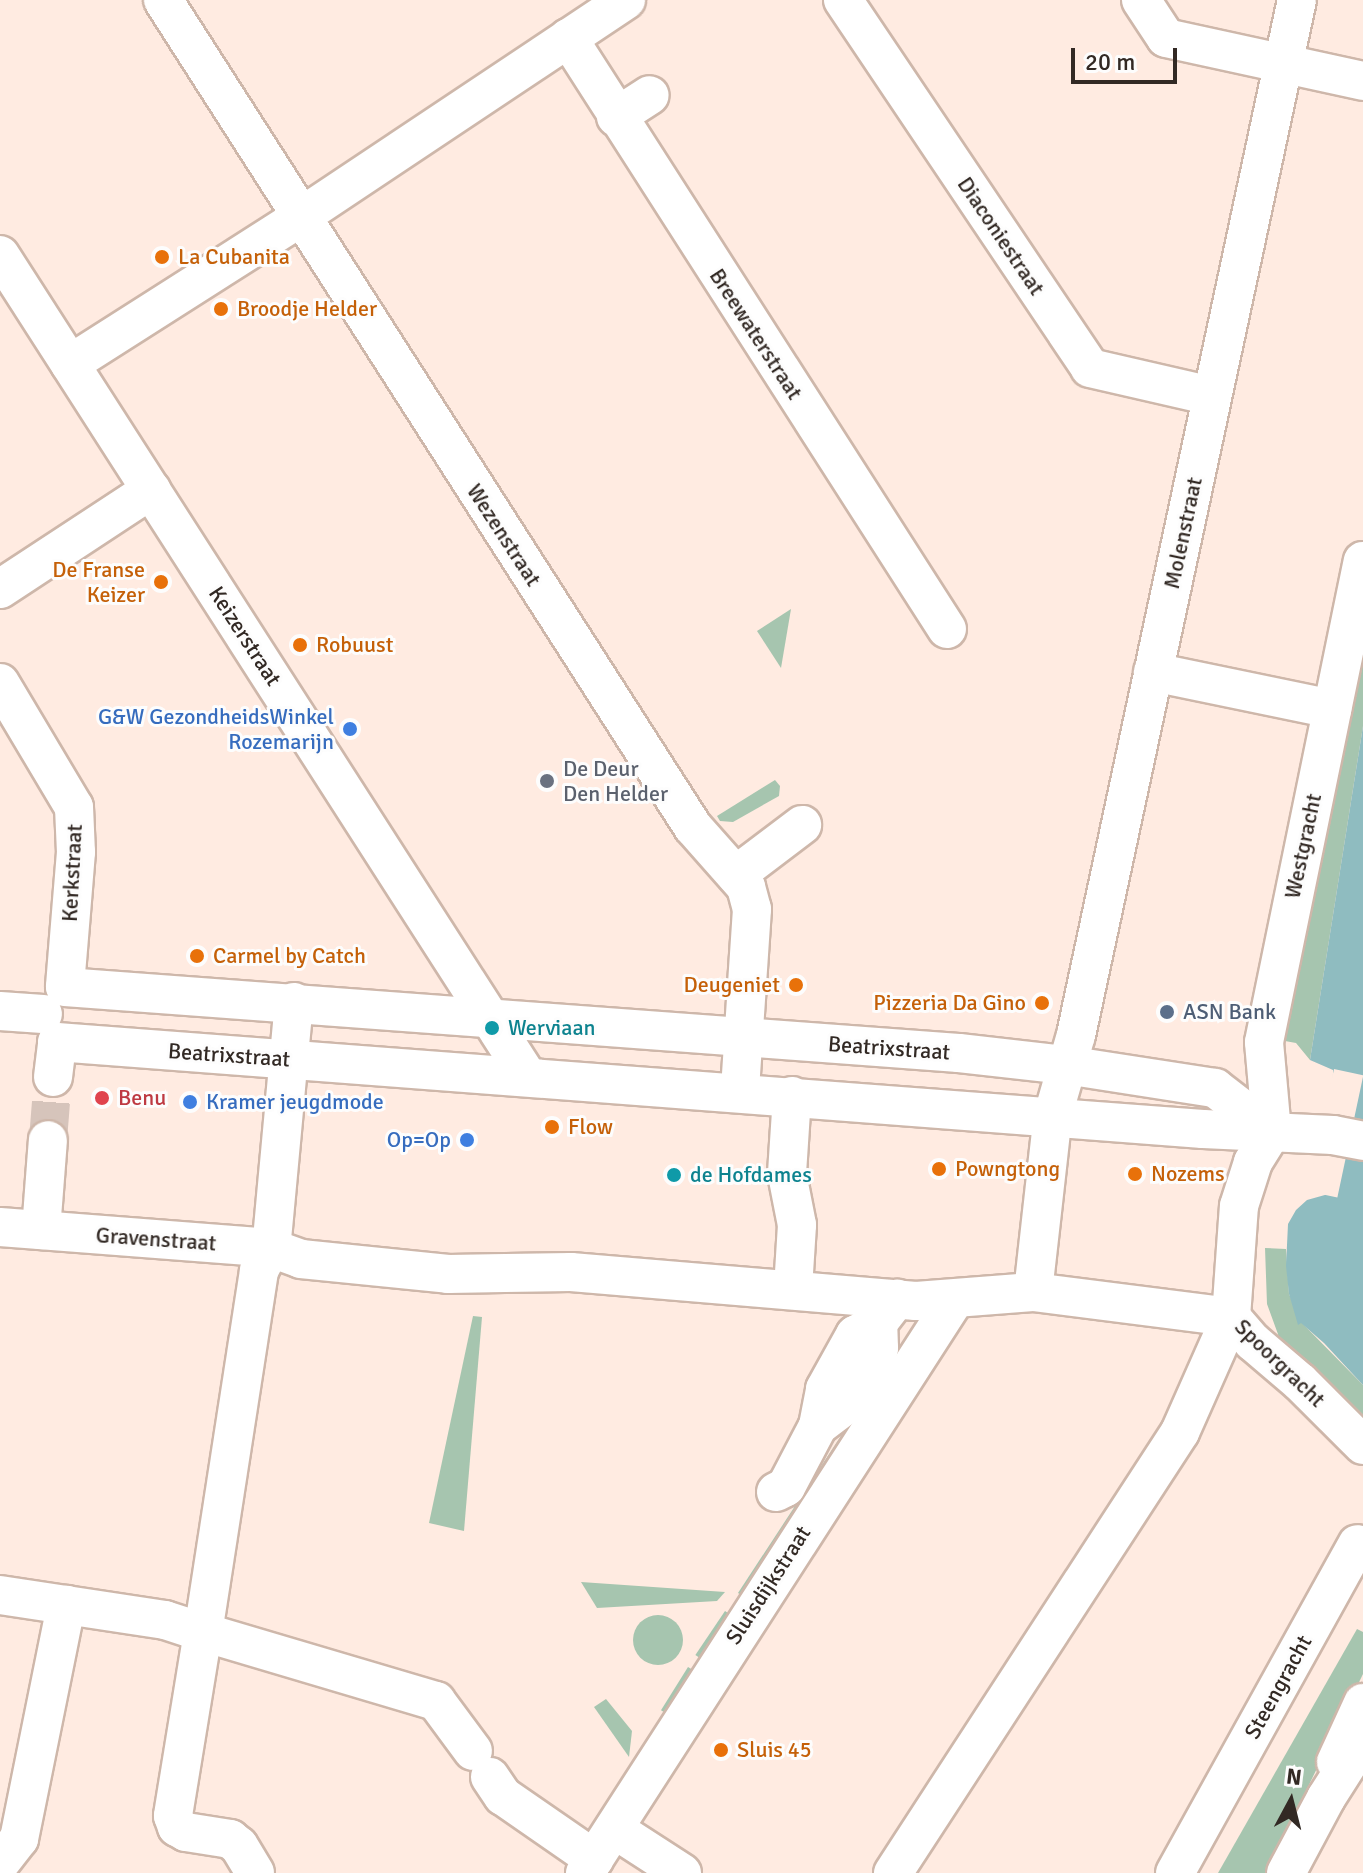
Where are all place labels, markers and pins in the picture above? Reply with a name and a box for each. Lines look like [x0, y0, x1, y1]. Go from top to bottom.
place label: La Cubanita [178, 244, 290, 270]
marker: La Cubanita [153, 248, 171, 266]
place label: Broodje Helder [237, 296, 377, 322]
marker: Broodje Helder [212, 300, 230, 318]
place label: De Franse Keizer [52, 556, 145, 608]
marker: De Franse Keizer [152, 573, 170, 591]
place label: Robuust [316, 632, 393, 658]
marker: Robuust [291, 636, 309, 654]
place label: G&W GezondheidsWinkel Rozemarijn [98, 703, 334, 754]
marker: G&W GezondheidsWinkel Rozemarijn [341, 720, 359, 738]
place label: De Deur Den Helder [563, 755, 668, 806]
marker: De Deur Den Helder [538, 772, 556, 790]
place label: Carmel by Catch [213, 943, 366, 969]
marker: Carmel by Catch [188, 947, 206, 965]
place label: Deugeniet [683, 972, 780, 998]
marker: Deugeniet [787, 976, 805, 994]
place label: Pizzeria Da Gino [873, 990, 1026, 1016]
marker: Pizzeria Da Gino [1033, 994, 1051, 1012]
place label: ASN Bank [1183, 999, 1276, 1025]
marker: ASN Bank [1158, 1003, 1176, 1021]
place label: Werviaan [508, 1015, 596, 1041]
marker: Werviaan [483, 1019, 501, 1037]
place label: Benu [118, 1085, 166, 1111]
marker: Benu [93, 1089, 111, 1107]
place label: Kramer jeugdmode [206, 1089, 384, 1115]
marker: Kramer jeugdmode [181, 1093, 199, 1111]
place label: Flow [568, 1114, 613, 1140]
marker: Flow [543, 1118, 561, 1136]
place label: Op=Op [387, 1127, 451, 1153]
marker: Op=Op [458, 1131, 476, 1149]
place label: Powngtong [955, 1156, 1060, 1182]
marker: Powngtong [930, 1160, 948, 1178]
place label: Nozems [1151, 1161, 1225, 1187]
place label: de Hofdames [690, 1162, 812, 1188]
marker: Nozems [1126, 1165, 1144, 1183]
marker: de Hofdames [665, 1166, 683, 1184]
place label: Sluis 45 [737, 1737, 812, 1763]
marker: Sluis 45 [712, 1741, 730, 1759]

